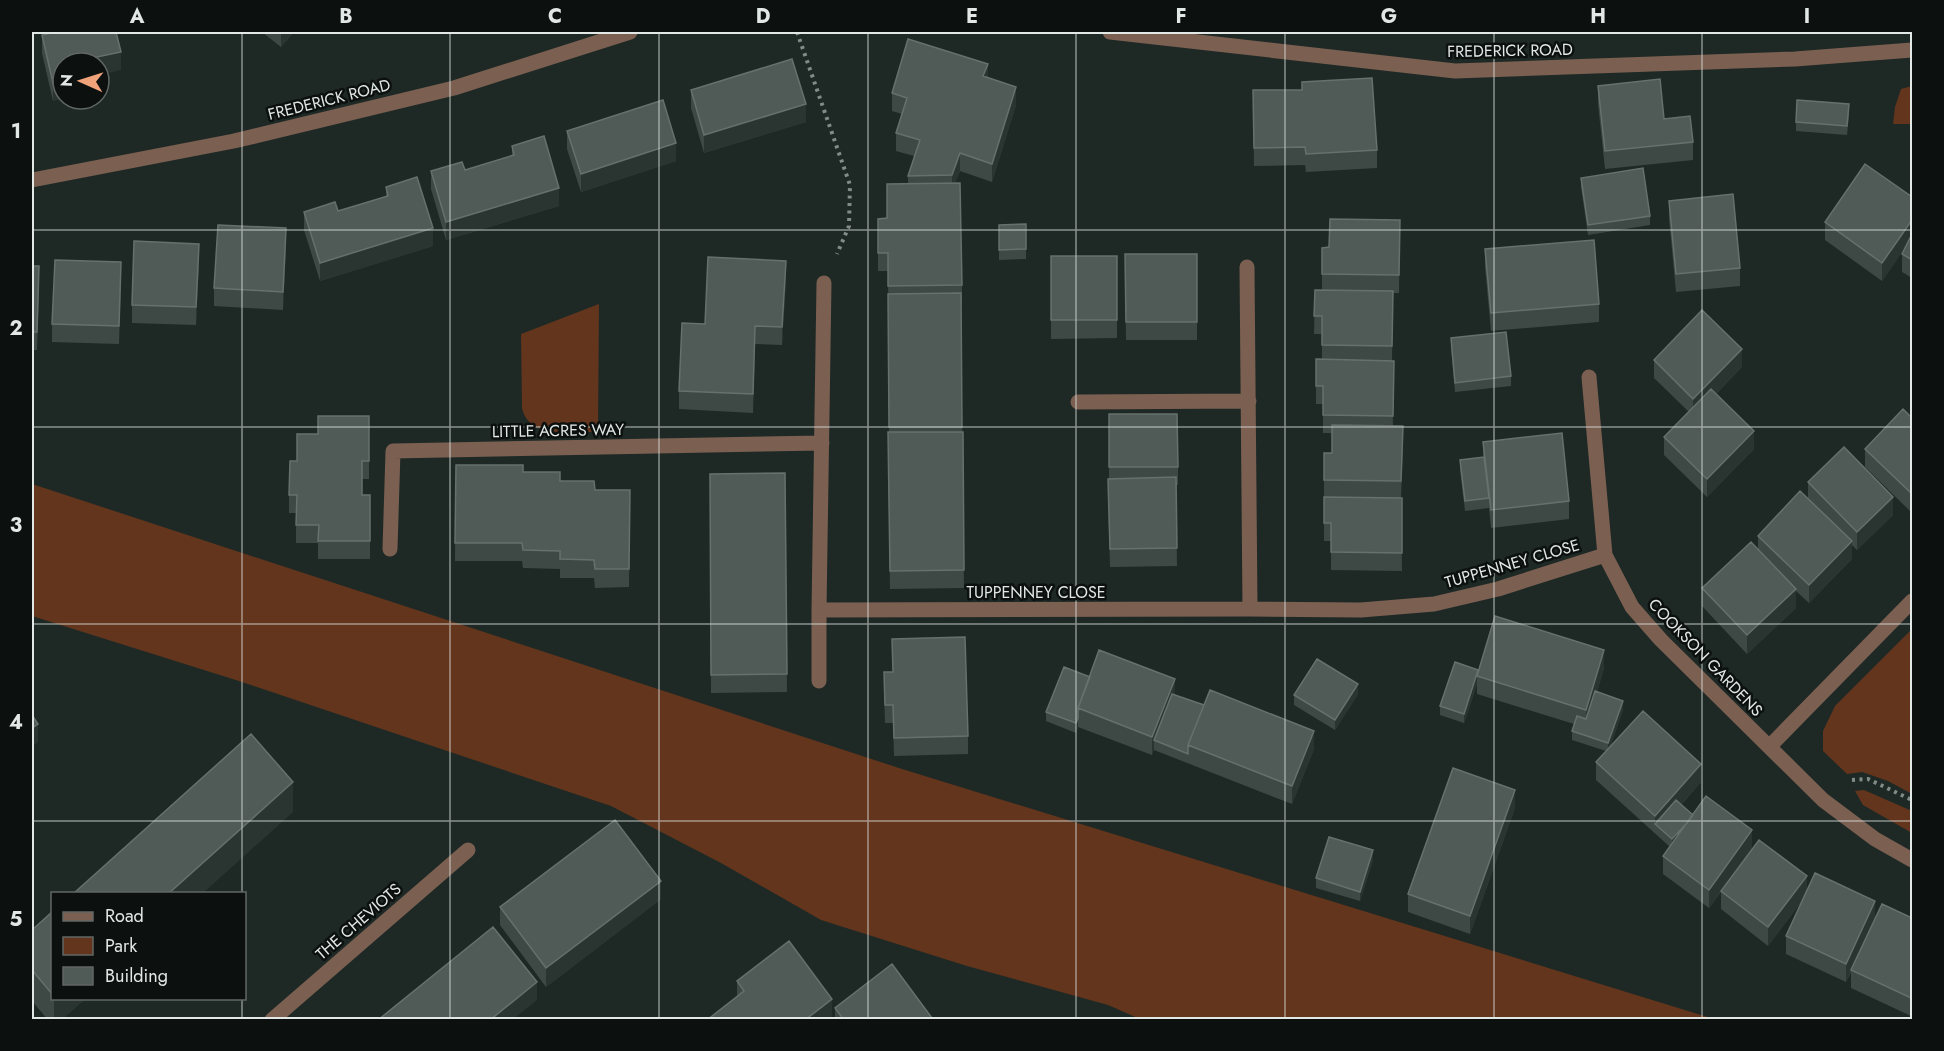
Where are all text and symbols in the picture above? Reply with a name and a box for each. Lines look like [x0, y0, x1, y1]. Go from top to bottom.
text: A [129, 2, 145, 31]
text: B [339, 2, 353, 31]
text: C [548, 2, 562, 31]
text: D [756, 2, 770, 31]
text: E [966, 2, 978, 31]
text: F [1175, 2, 1187, 31]
text: G [1381, 2, 1397, 31]
text: H [1590, 2, 1606, 31]
text: I [1804, 2, 1810, 31]
street label: FREDERICK ROAD [1447, 38, 1573, 63]
north arrow [51, 51, 111, 111]
text: N [55, 73, 78, 87]
street label: FREDERICK ROAD [265, 73, 393, 126]
text: 1 [11, 117, 21, 146]
text: 2 [9, 314, 23, 343]
street label: LITTLE ACRES WAY [492, 418, 624, 443]
text: 3 [10, 511, 22, 540]
street label: TUPPENNEY CLOSE [1442, 533, 1582, 594]
street label: TUPPENNEY CLOSE [966, 581, 1106, 604]
street label: COOKSON GARDENS [1643, 593, 1768, 722]
text: 4 [9, 708, 23, 737]
street label: THE CHEVIOTS [311, 878, 406, 965]
legend [51, 892, 246, 1000]
text: Road [105, 903, 144, 929]
text: 5 [10, 905, 23, 934]
text: Park [105, 933, 137, 959]
text: Building [105, 963, 168, 989]

